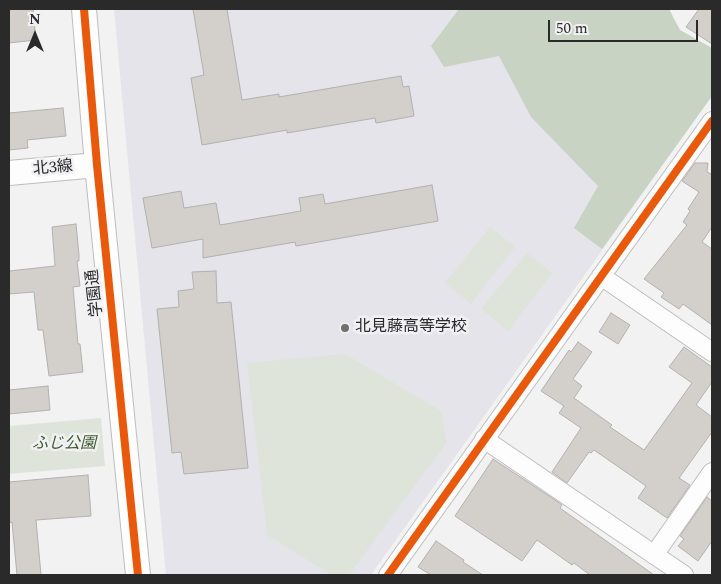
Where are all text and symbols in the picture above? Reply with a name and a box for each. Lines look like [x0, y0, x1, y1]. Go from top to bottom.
text: N [29, 9, 41, 30]
north arrow [10, 10, 60, 60]
scale bar [551, 10, 701, 42]
text: 50 m [556, 17, 588, 40]
street label: 北3線 [32, 158, 74, 180]
street label: 学園通 [84, 268, 108, 318]
place label: 北見藤高等学校 [355, 318, 467, 338]
marker: 北見藤高等学校 [339, 322, 351, 334]
park label: ふじ公園 [32, 435, 96, 455]

